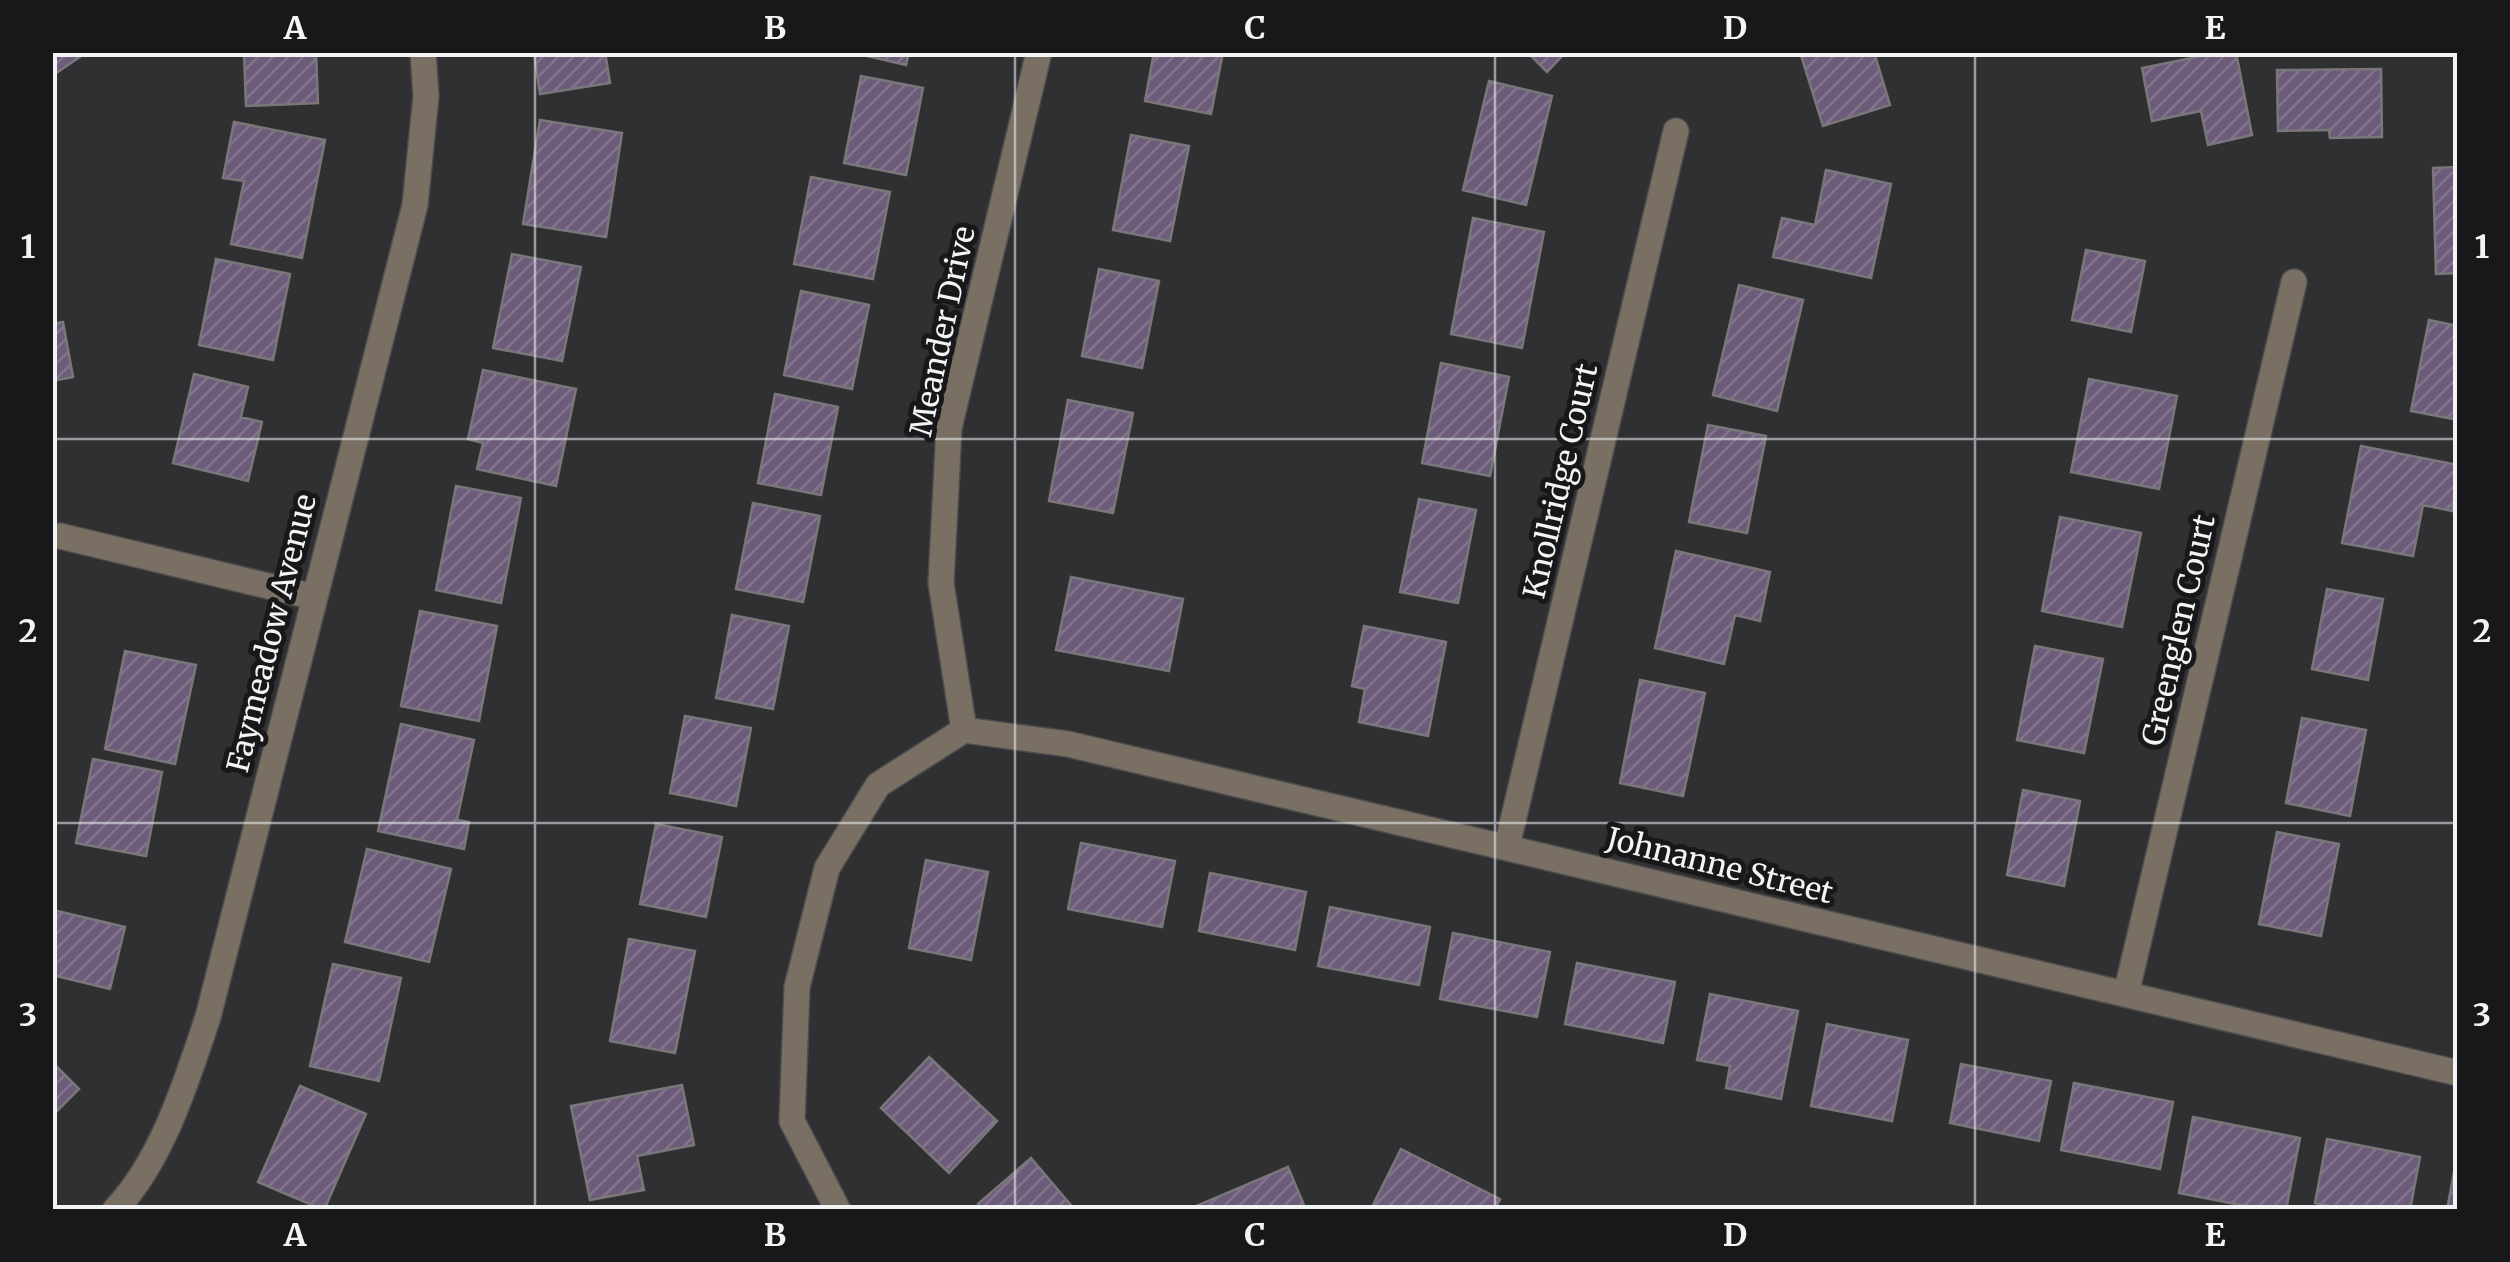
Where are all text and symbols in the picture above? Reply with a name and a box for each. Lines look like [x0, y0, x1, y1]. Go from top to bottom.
text: A [283, 8, 308, 48]
text: B [764, 8, 786, 48]
text: C [1244, 8, 1266, 48]
text: D [1723, 8, 1747, 48]
text: E [2205, 8, 2226, 48]
street label: Meander Drive [901, 223, 983, 439]
text: 1 [21, 227, 36, 267]
text: 1 [2475, 227, 2490, 267]
street label: Knollridge Court [1515, 360, 1606, 602]
street label: Faymeadow Avenue [218, 490, 324, 776]
street label: Greenglen Court [2133, 511, 2223, 749]
text: 2 [19, 611, 37, 651]
text: 2 [2473, 611, 2491, 651]
street label: Johnanne Street [1602, 818, 1837, 912]
text: 3 [19, 995, 37, 1035]
text: 3 [2473, 995, 2491, 1035]
text: A [283, 1215, 308, 1255]
text: B [764, 1215, 786, 1255]
text: C [1244, 1215, 1266, 1255]
text: D [1723, 1215, 1747, 1255]
text: E [2205, 1215, 2226, 1255]

